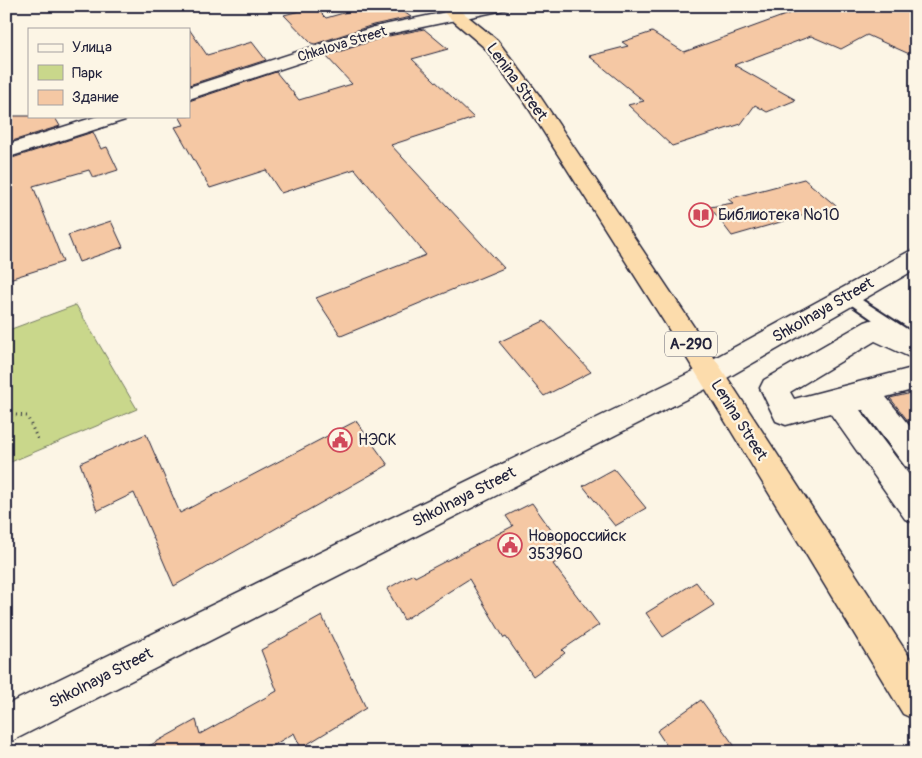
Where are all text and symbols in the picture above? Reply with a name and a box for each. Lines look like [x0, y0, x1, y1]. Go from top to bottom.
street label: Chkalova Street [295, 22, 389, 66]
legend [28, 28, 190, 118]
text: Улица [72, 38, 112, 57]
street label: Lenina Street [482, 39, 552, 125]
text: Парк [72, 64, 103, 83]
text: Здание [72, 88, 119, 107]
library icon: Библиотека №10 [688, 202, 714, 228]
place label: Библиотека №10 [718, 205, 840, 225]
street label: Shkolnaya Street [769, 273, 878, 347]
road number: А-290 [665, 332, 717, 356]
street label: Lenina Street [706, 376, 772, 465]
public building icon: НЭСК [327, 427, 353, 453]
place label: НЭСК [358, 430, 397, 450]
street label: Shkolnaya Street [409, 462, 520, 532]
place label: Новороссийск 353960 [528, 526, 627, 564]
public building icon: Новороссийск 353960 [497, 532, 523, 558]
street label: Shkolnaya Street [46, 643, 157, 713]

